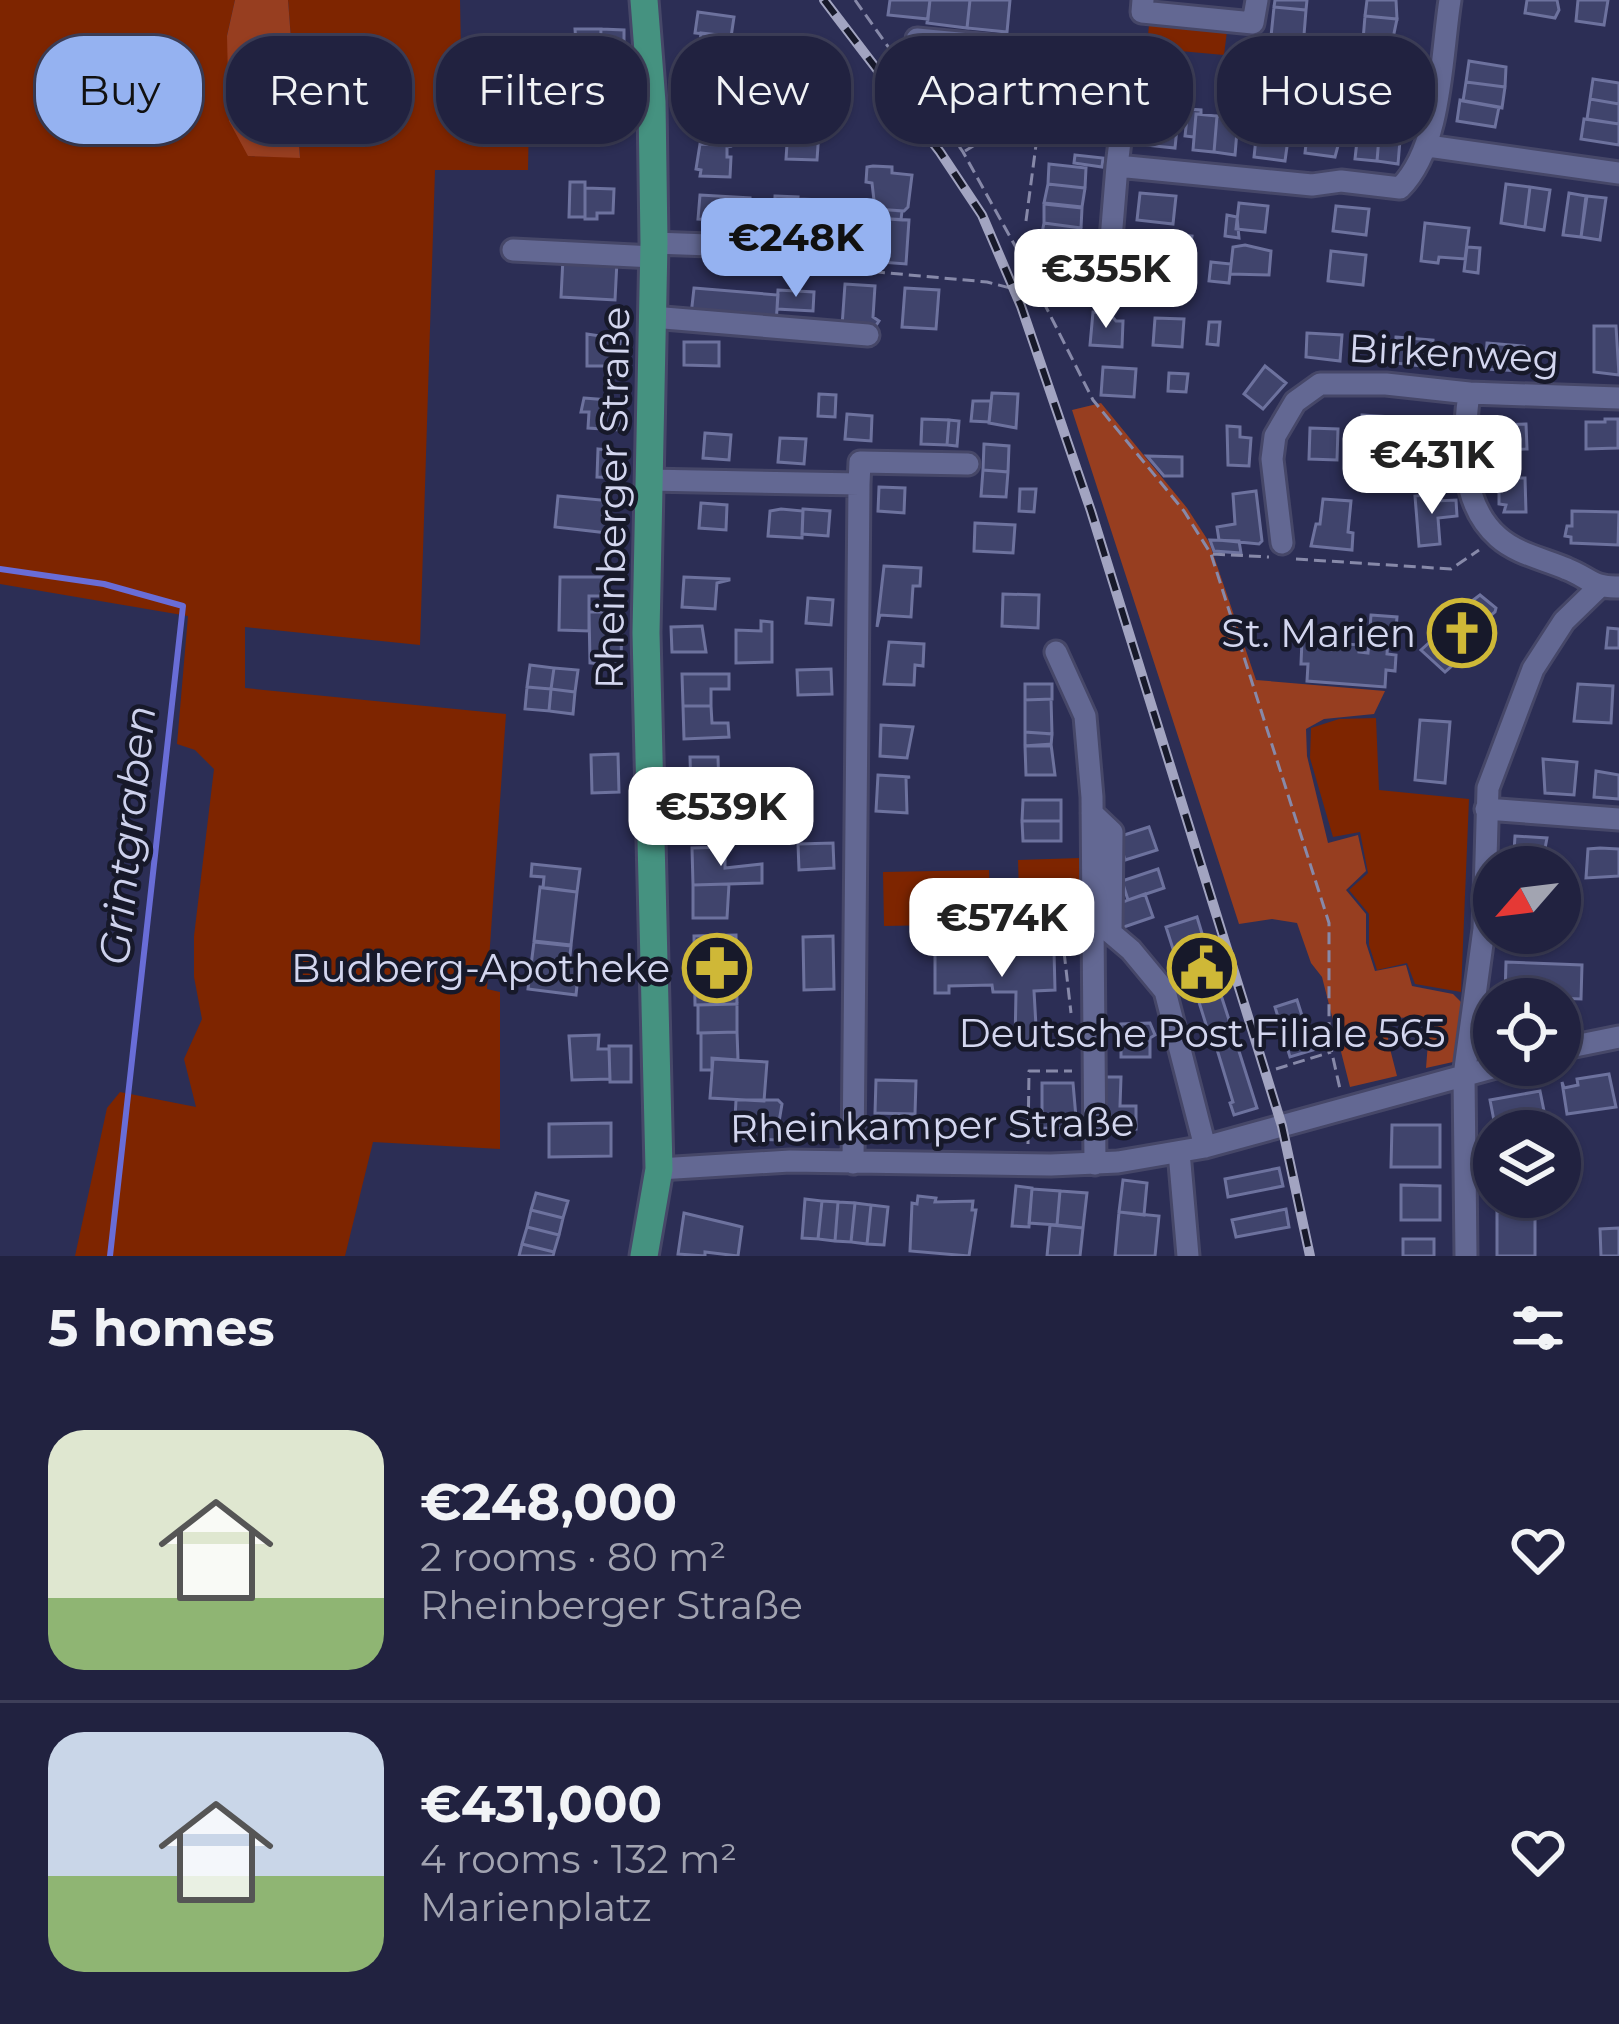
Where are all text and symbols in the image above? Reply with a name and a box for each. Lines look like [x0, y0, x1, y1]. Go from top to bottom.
chip: Buy [36, 36, 202, 144]
chip: Rent [226, 36, 412, 144]
chip: Filters [436, 36, 647, 144]
chip: New [671, 36, 851, 144]
chip: Apartment [875, 36, 1193, 144]
chip: House [1217, 36, 1435, 144]
pin: €248K [712, 198, 880, 300]
text: €248K [728, 213, 864, 261]
pin: €355K [1022, 229, 1190, 331]
text: €355K [1041, 244, 1171, 292]
street label: Rheinberger Straße [585, 306, 639, 690]
street label: Birkenweg [1347, 324, 1561, 382]
pin: €431K [1348, 415, 1516, 517]
text: €431K [1370, 430, 1494, 478]
church icon: St. Marien [1427, 598, 1497, 668]
place label: St. Marien [1221, 609, 1416, 657]
water label: Grintgraben [88, 703, 166, 967]
pin: €539K [637, 767, 805, 869]
text: €539K [655, 782, 787, 830]
north arrow [1473, 846, 1581, 954]
map controls [1473, 846, 1581, 1218]
pin: €574K [918, 878, 1086, 980]
text: €574K [936, 893, 1068, 941]
pharmacy icon: Budberg-Apotheke [682, 933, 752, 1003]
public building icon: Deutsche Post Filiale 565 [1167, 933, 1237, 1003]
place label: Budberg-Apotheke [291, 944, 670, 992]
button: locate [1473, 978, 1581, 1086]
place label: Deutsche Post Filiale 565 [958, 1009, 1446, 1057]
street label: Rheinkamper Straße [729, 1097, 1135, 1153]
button: layers [1473, 1110, 1581, 1218]
icon: filters [1505, 1295, 1571, 1361]
text: 5 homes [48, 1297, 275, 1359]
text: €248,000 [420, 1471, 677, 1533]
icon: home [144, 1478, 288, 1622]
icon: heart [1505, 1517, 1571, 1583]
text: 2 rooms · 80 m² [420, 1533, 726, 1581]
text: Rheinberger Straße [420, 1581, 803, 1629]
text: €431,000 [420, 1773, 662, 1835]
icon: home [144, 1780, 288, 1924]
icon: heart [1505, 1819, 1571, 1885]
text: 4 rooms · 132 m² [420, 1835, 737, 1883]
text: Marienplatz [420, 1883, 652, 1931]

